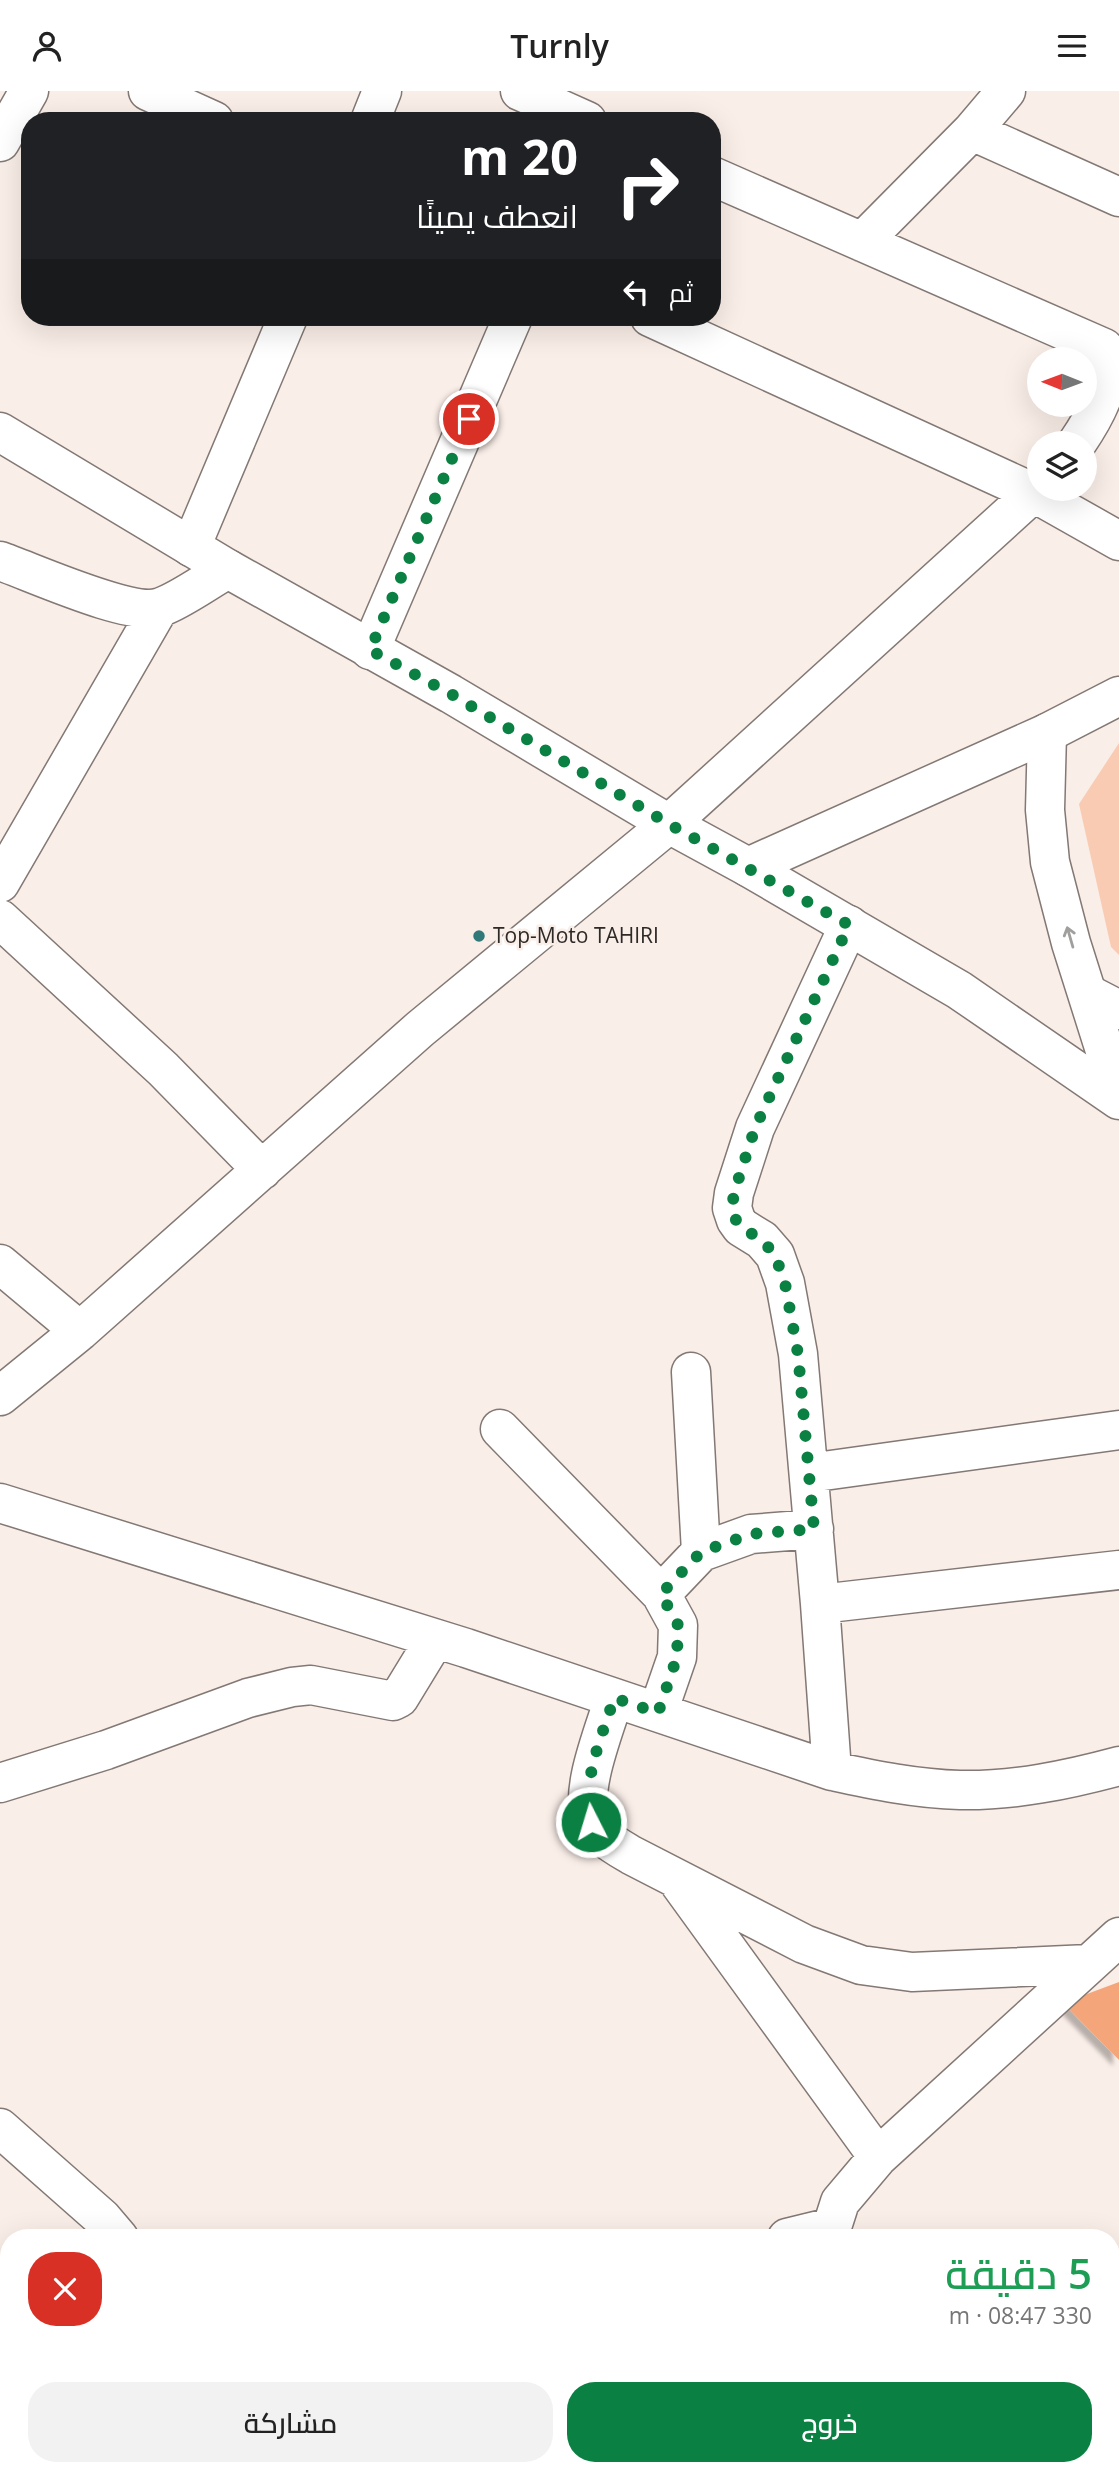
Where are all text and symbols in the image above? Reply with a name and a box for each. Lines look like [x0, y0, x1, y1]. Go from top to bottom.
text: Turnly [510, 24, 609, 67]
icon: person [28, 27, 66, 65]
icon: menu [1053, 27, 1091, 65]
text: 20 m [461, 123, 578, 189]
icon: right [602, 140, 693, 231]
text: انعطف يمينًا [416, 194, 578, 237]
icon: left [617, 273, 655, 311]
text: ثم [669, 274, 693, 310]
north arrow [1027, 347, 1097, 417]
map controls [1027, 347, 1097, 501]
pin [439, 389, 499, 449]
icon: arrive [450, 400, 488, 438]
button: layers [1027, 431, 1097, 501]
place label: Top-Moto TAHIRI [493, 921, 659, 949]
one-way arrow [1063, 926, 1076, 948]
marker: Top-Moto TAHIRI [471, 928, 487, 944]
position arrow [554, 1785, 628, 1859]
text: 5 دقيقة [945, 2244, 1092, 2301]
button: close [28, 2252, 102, 2326]
text: 330 m · 08:47 [949, 2299, 1092, 2331]
button: مشاركة [28, 2382, 553, 2462]
button: خروج [567, 2382, 1092, 2462]

